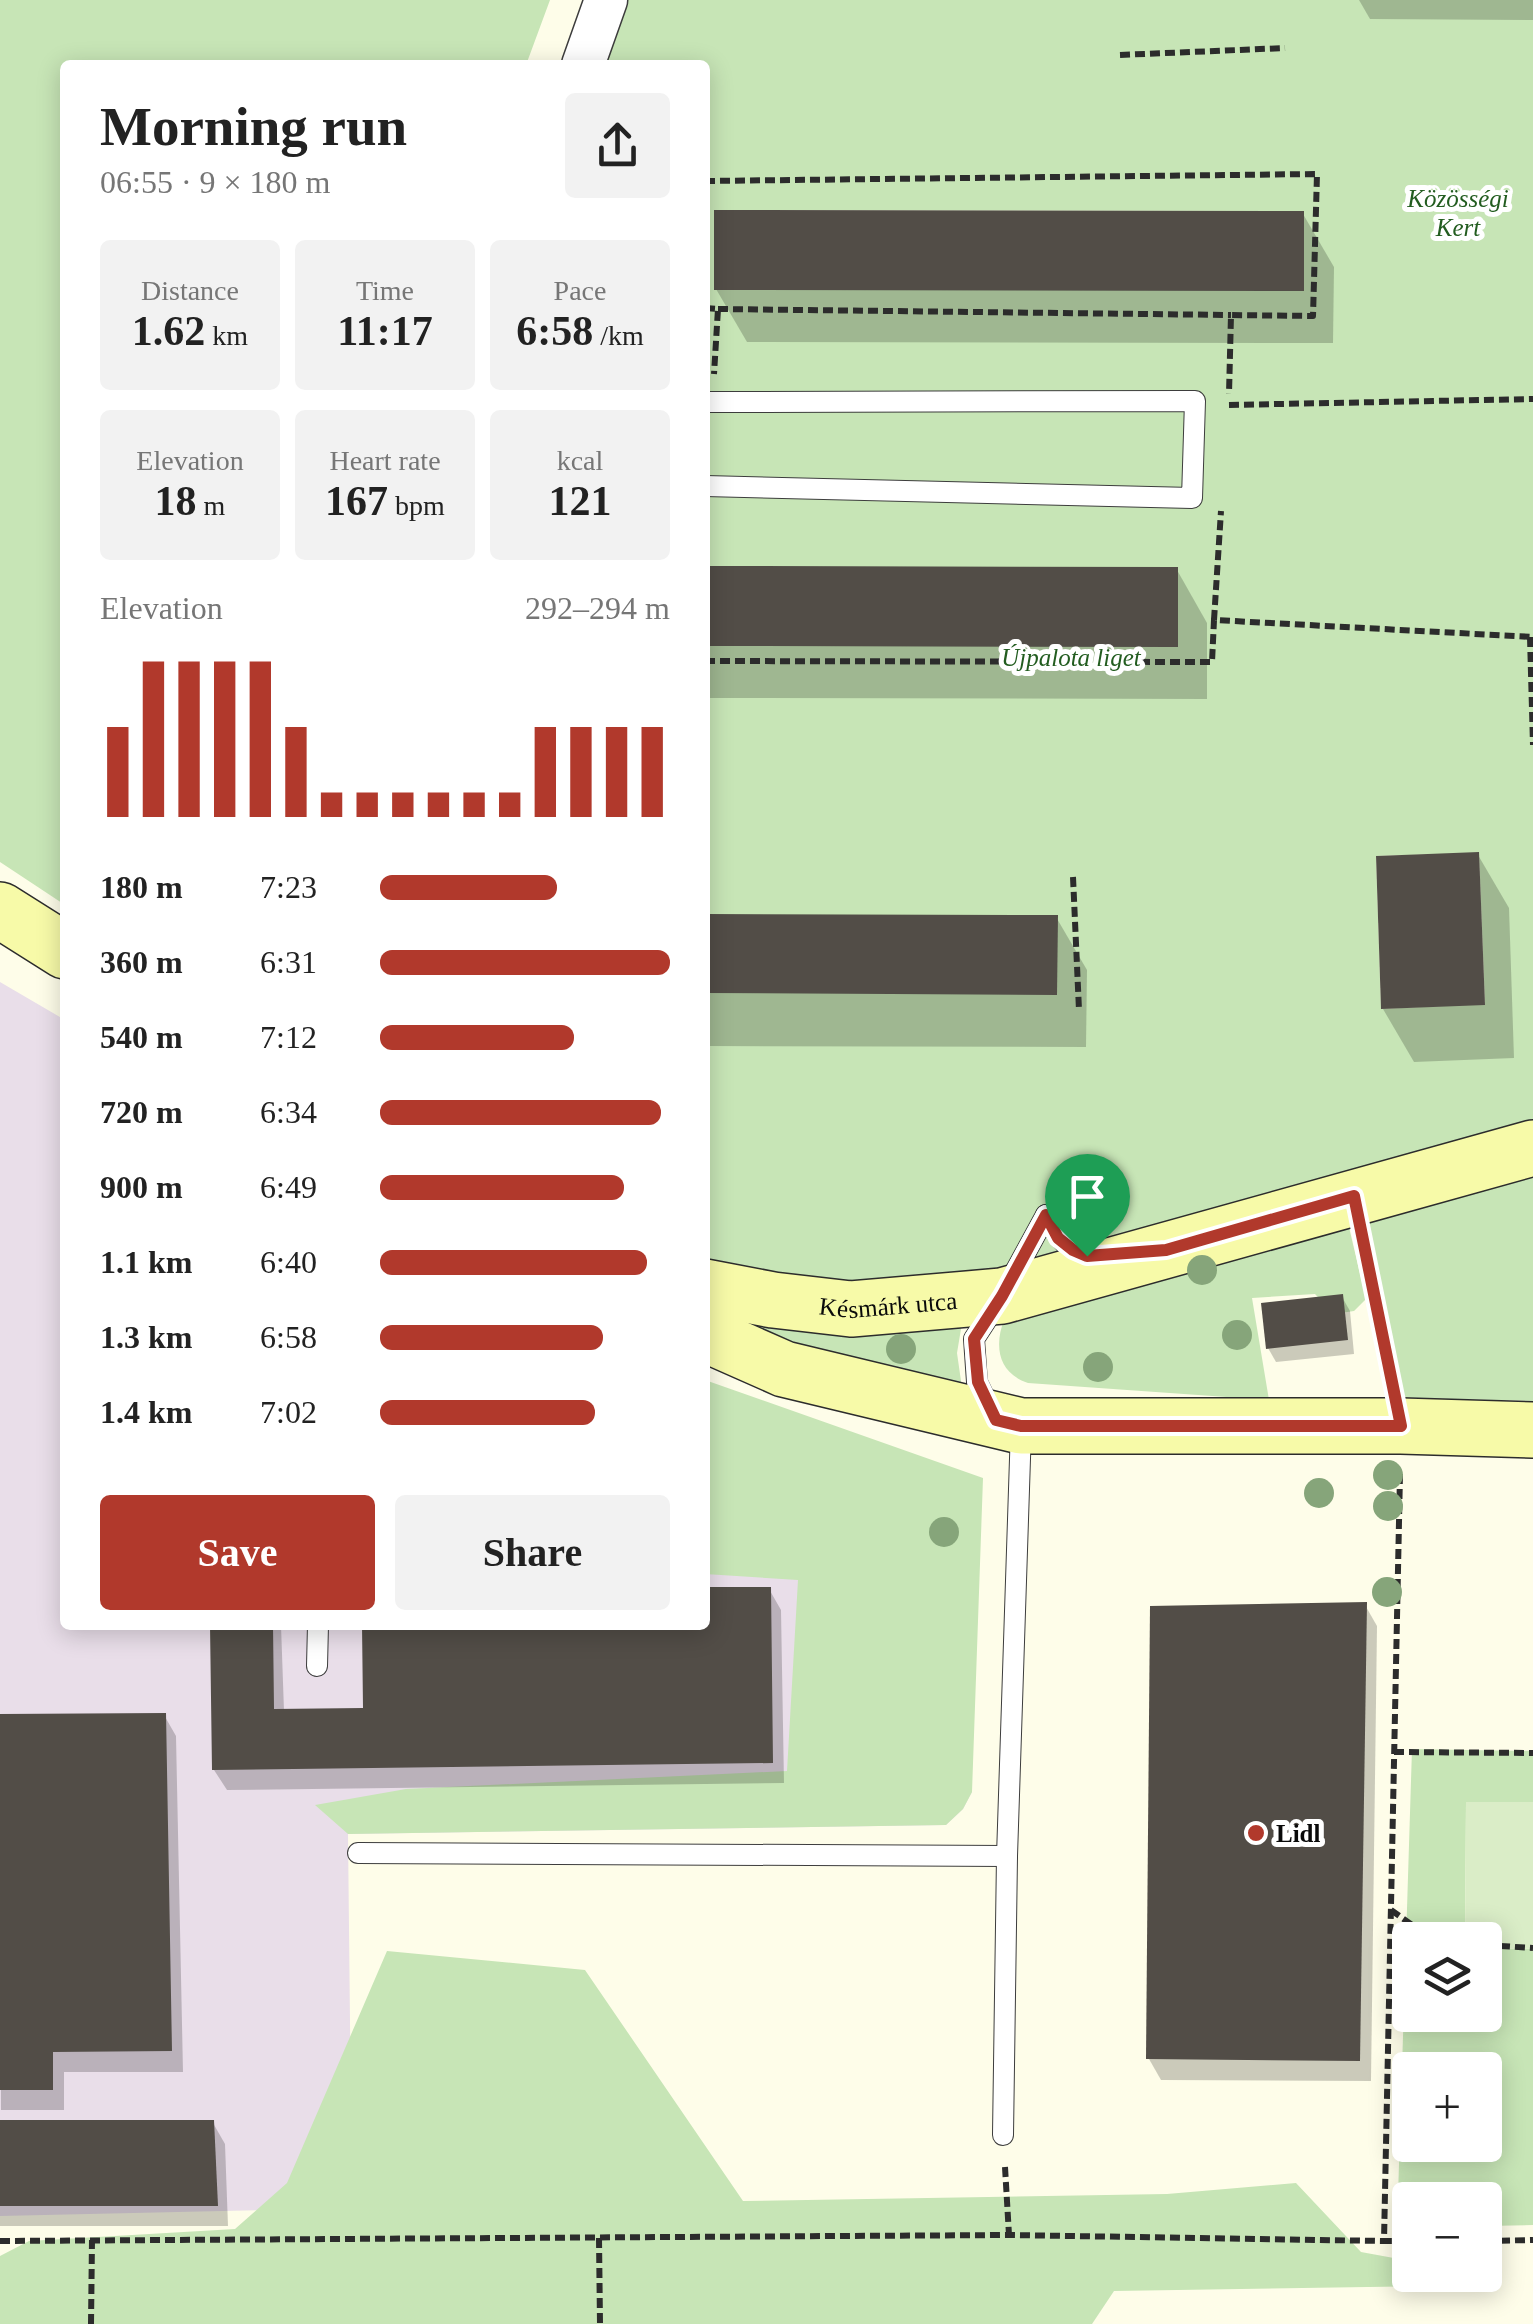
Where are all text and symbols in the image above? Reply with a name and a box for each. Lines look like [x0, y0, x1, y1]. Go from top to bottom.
button: share [565, 93, 670, 198]
text: Morning run [100, 96, 407, 157]
text: 06:55 · 9 × 180 m [100, 164, 330, 200]
park label: Közösségi Kert [1406, 185, 1509, 241]
text: Distance [141, 275, 239, 306]
text: Time [356, 275, 414, 306]
text: Pace [554, 275, 606, 306]
text: 1.62 [132, 308, 205, 354]
text: 11:17 [337, 308, 433, 354]
text: 6:58 [516, 308, 593, 354]
text: km [205, 320, 248, 351]
text: /km [593, 320, 644, 351]
text: Elevation [136, 445, 244, 476]
text: Heart rate [329, 445, 441, 476]
text: kcal [557, 445, 603, 476]
text: 18 [155, 478, 197, 524]
text: 167 [325, 478, 388, 524]
text: 121 [549, 478, 612, 524]
text: m [197, 490, 225, 521]
text: bpm [388, 490, 445, 521]
text: Elevation [100, 590, 223, 626]
text: 292–294 m [525, 590, 670, 626]
park label: Újpalota liget [1001, 644, 1142, 671]
text: 180 m [100, 869, 183, 905]
text: 7:23 [260, 869, 317, 905]
text: 360 m [100, 944, 183, 980]
text: 6:31 [260, 944, 317, 980]
text: 540 m [100, 1019, 183, 1055]
text: 7:12 [260, 1019, 317, 1055]
text: 720 m [100, 1094, 183, 1130]
text: 6:34 [260, 1094, 317, 1130]
pin [1045, 1154, 1130, 1257]
text: 900 m [100, 1169, 183, 1205]
text: 6:49 [260, 1169, 317, 1205]
icon: arrive [1060, 1169, 1115, 1224]
text: 1.1 km [100, 1244, 192, 1280]
text: 6:40 [260, 1244, 317, 1280]
street label: Késmárk utca [818, 1287, 958, 1323]
text: 1.3 km [100, 1319, 192, 1355]
text: 6:58 [260, 1319, 317, 1355]
text: 1.4 km [100, 1394, 192, 1430]
text: 7:02 [260, 1394, 317, 1430]
button: Save [100, 1495, 375, 1610]
button: Share [395, 1495, 670, 1610]
place label: Lidl [1276, 1820, 1321, 1847]
marker: Lidl [1245, 1822, 1267, 1844]
map controls [1392, 1922, 1502, 2292]
button: layers [1392, 1922, 1502, 2032]
button: + [1392, 2052, 1502, 2162]
button: − [1392, 2182, 1502, 2292]

